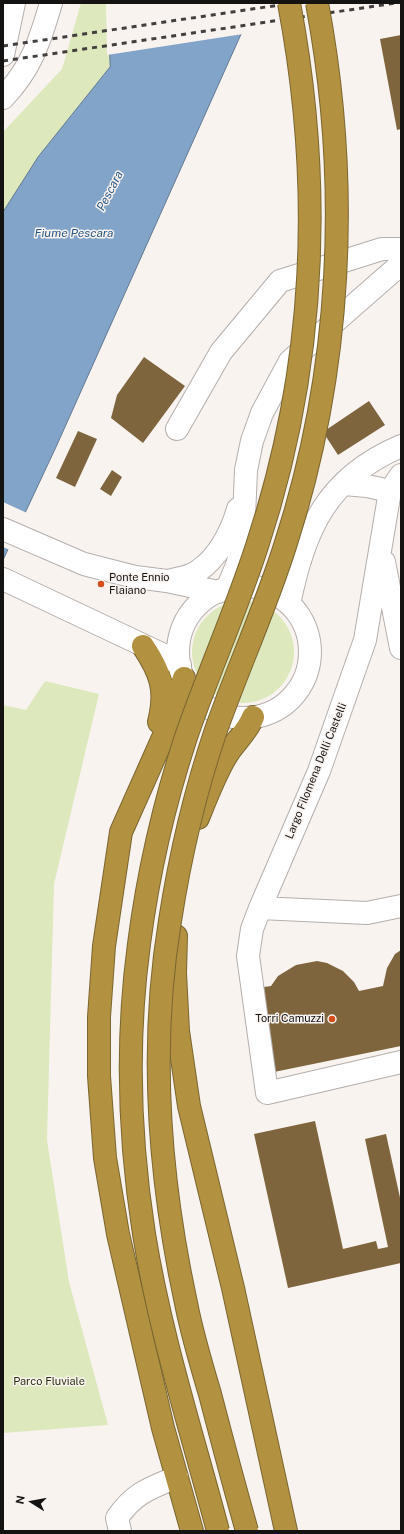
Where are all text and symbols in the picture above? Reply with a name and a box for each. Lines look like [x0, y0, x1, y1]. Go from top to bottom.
water label: Pescara [94, 169, 126, 213]
water label: Fiume Pescara [35, 226, 113, 240]
place label: Ponte Ennio Flaiano [109, 571, 170, 597]
marker: Ponte Ennio Flaiano [96, 579, 106, 589]
street label: Largo Filomena Delli Castelli [283, 701, 349, 841]
place label: Torri Camuzzi [255, 1012, 324, 1026]
marker: Torri Camuzzi [327, 1014, 337, 1024]
park label: Parco Fluviale [13, 1375, 85, 1389]
north arrow [12, 1482, 52, 1522]
text: N [14, 1494, 27, 1505]

